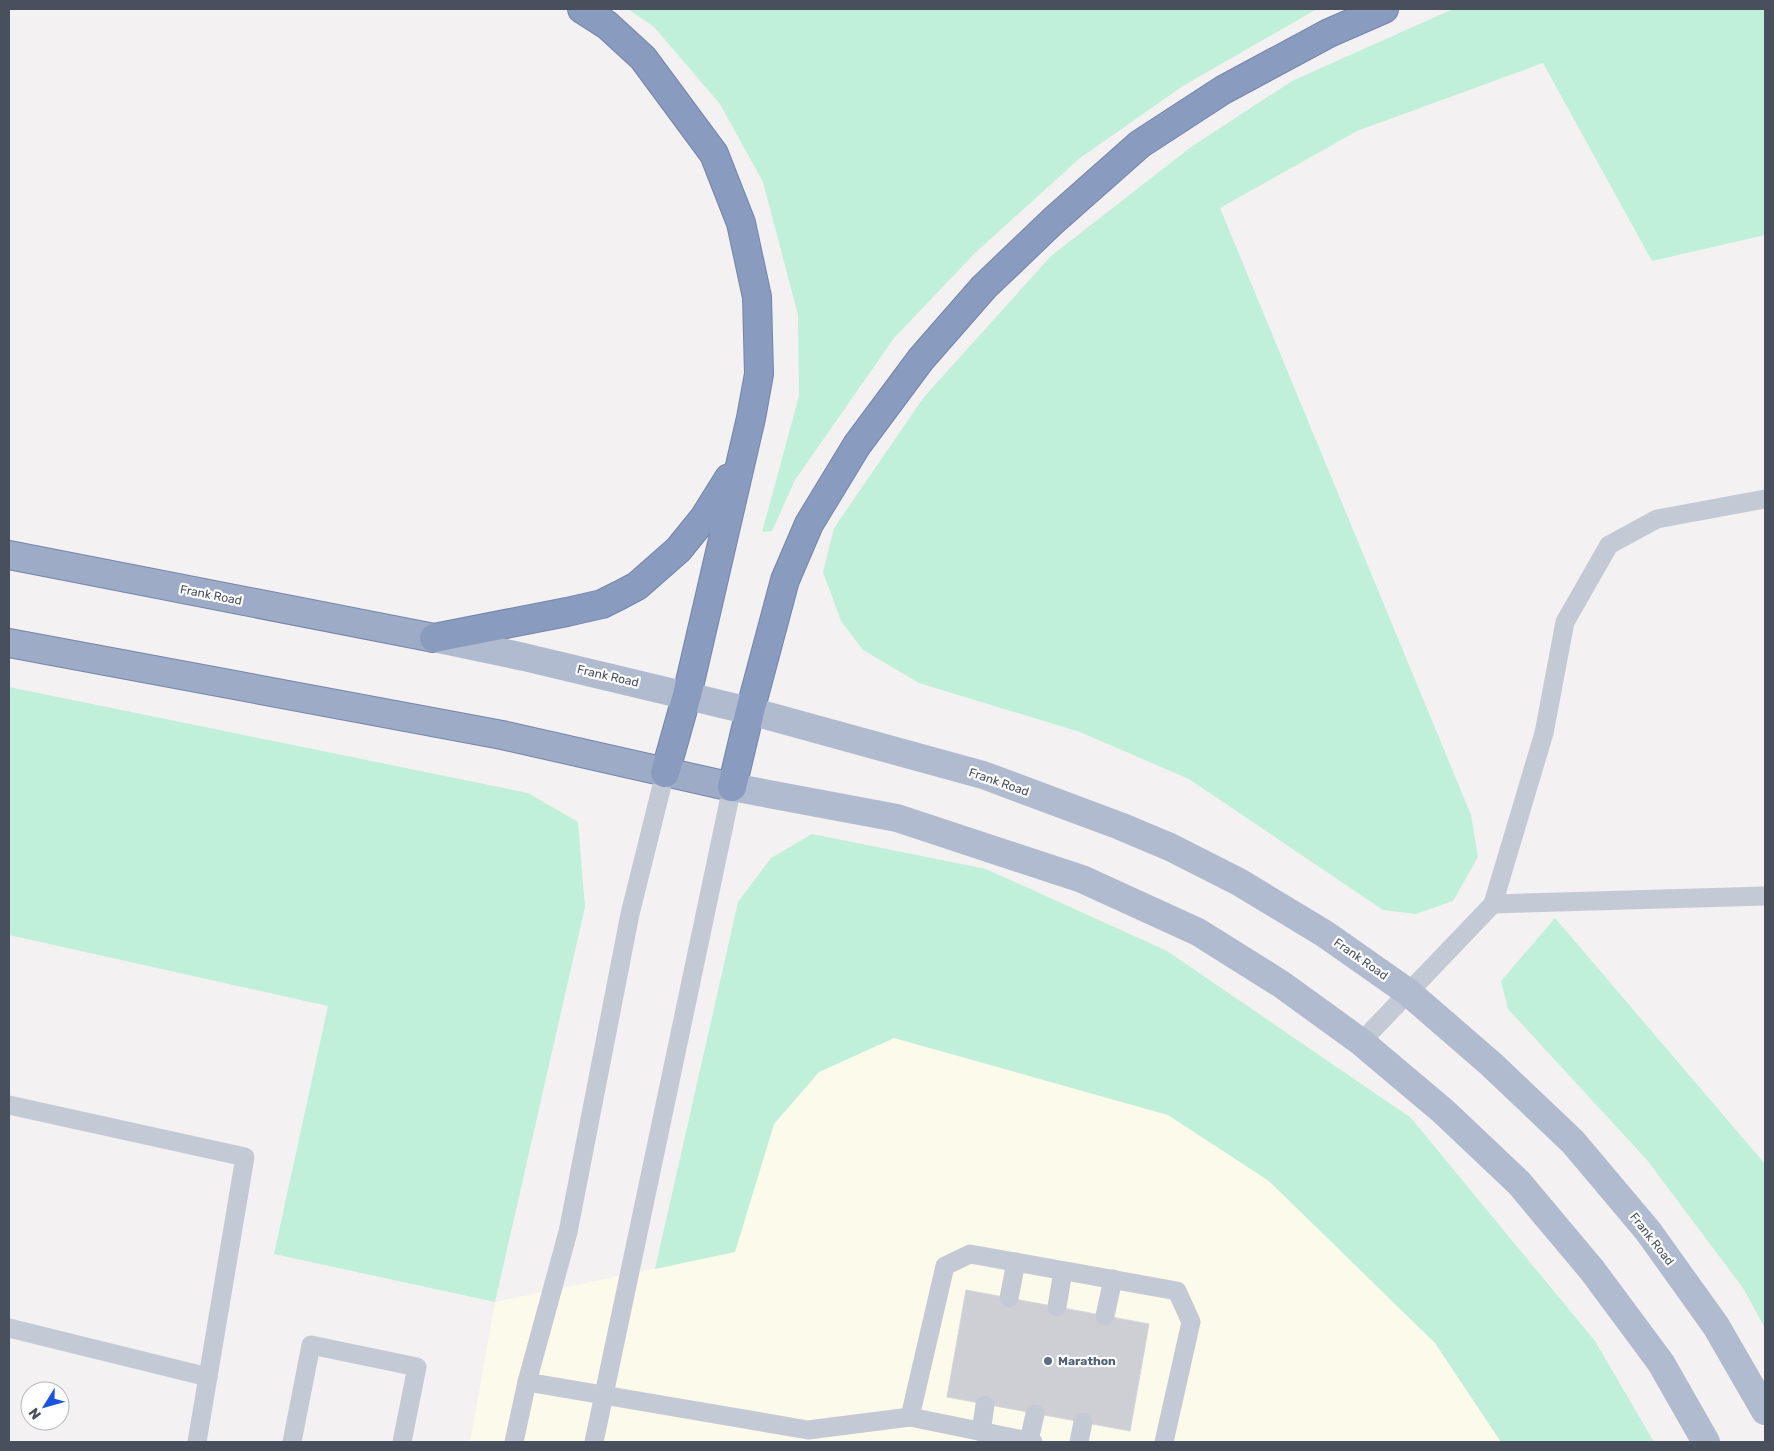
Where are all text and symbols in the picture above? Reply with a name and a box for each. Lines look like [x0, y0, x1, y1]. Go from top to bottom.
street label: Frank Road [179, 582, 243, 608]
street label: Frank Road [576, 662, 640, 690]
street label: Frank Road [967, 765, 1031, 799]
street label: Frank Road [1331, 935, 1391, 983]
street label: Frank Road [1627, 1210, 1677, 1268]
place label: Marathon [1058, 1354, 1116, 1368]
marker: Marathon [1042, 1355, 1054, 1367]
north arrow [20, 1381, 70, 1431]
text: N [25, 1404, 45, 1423]

